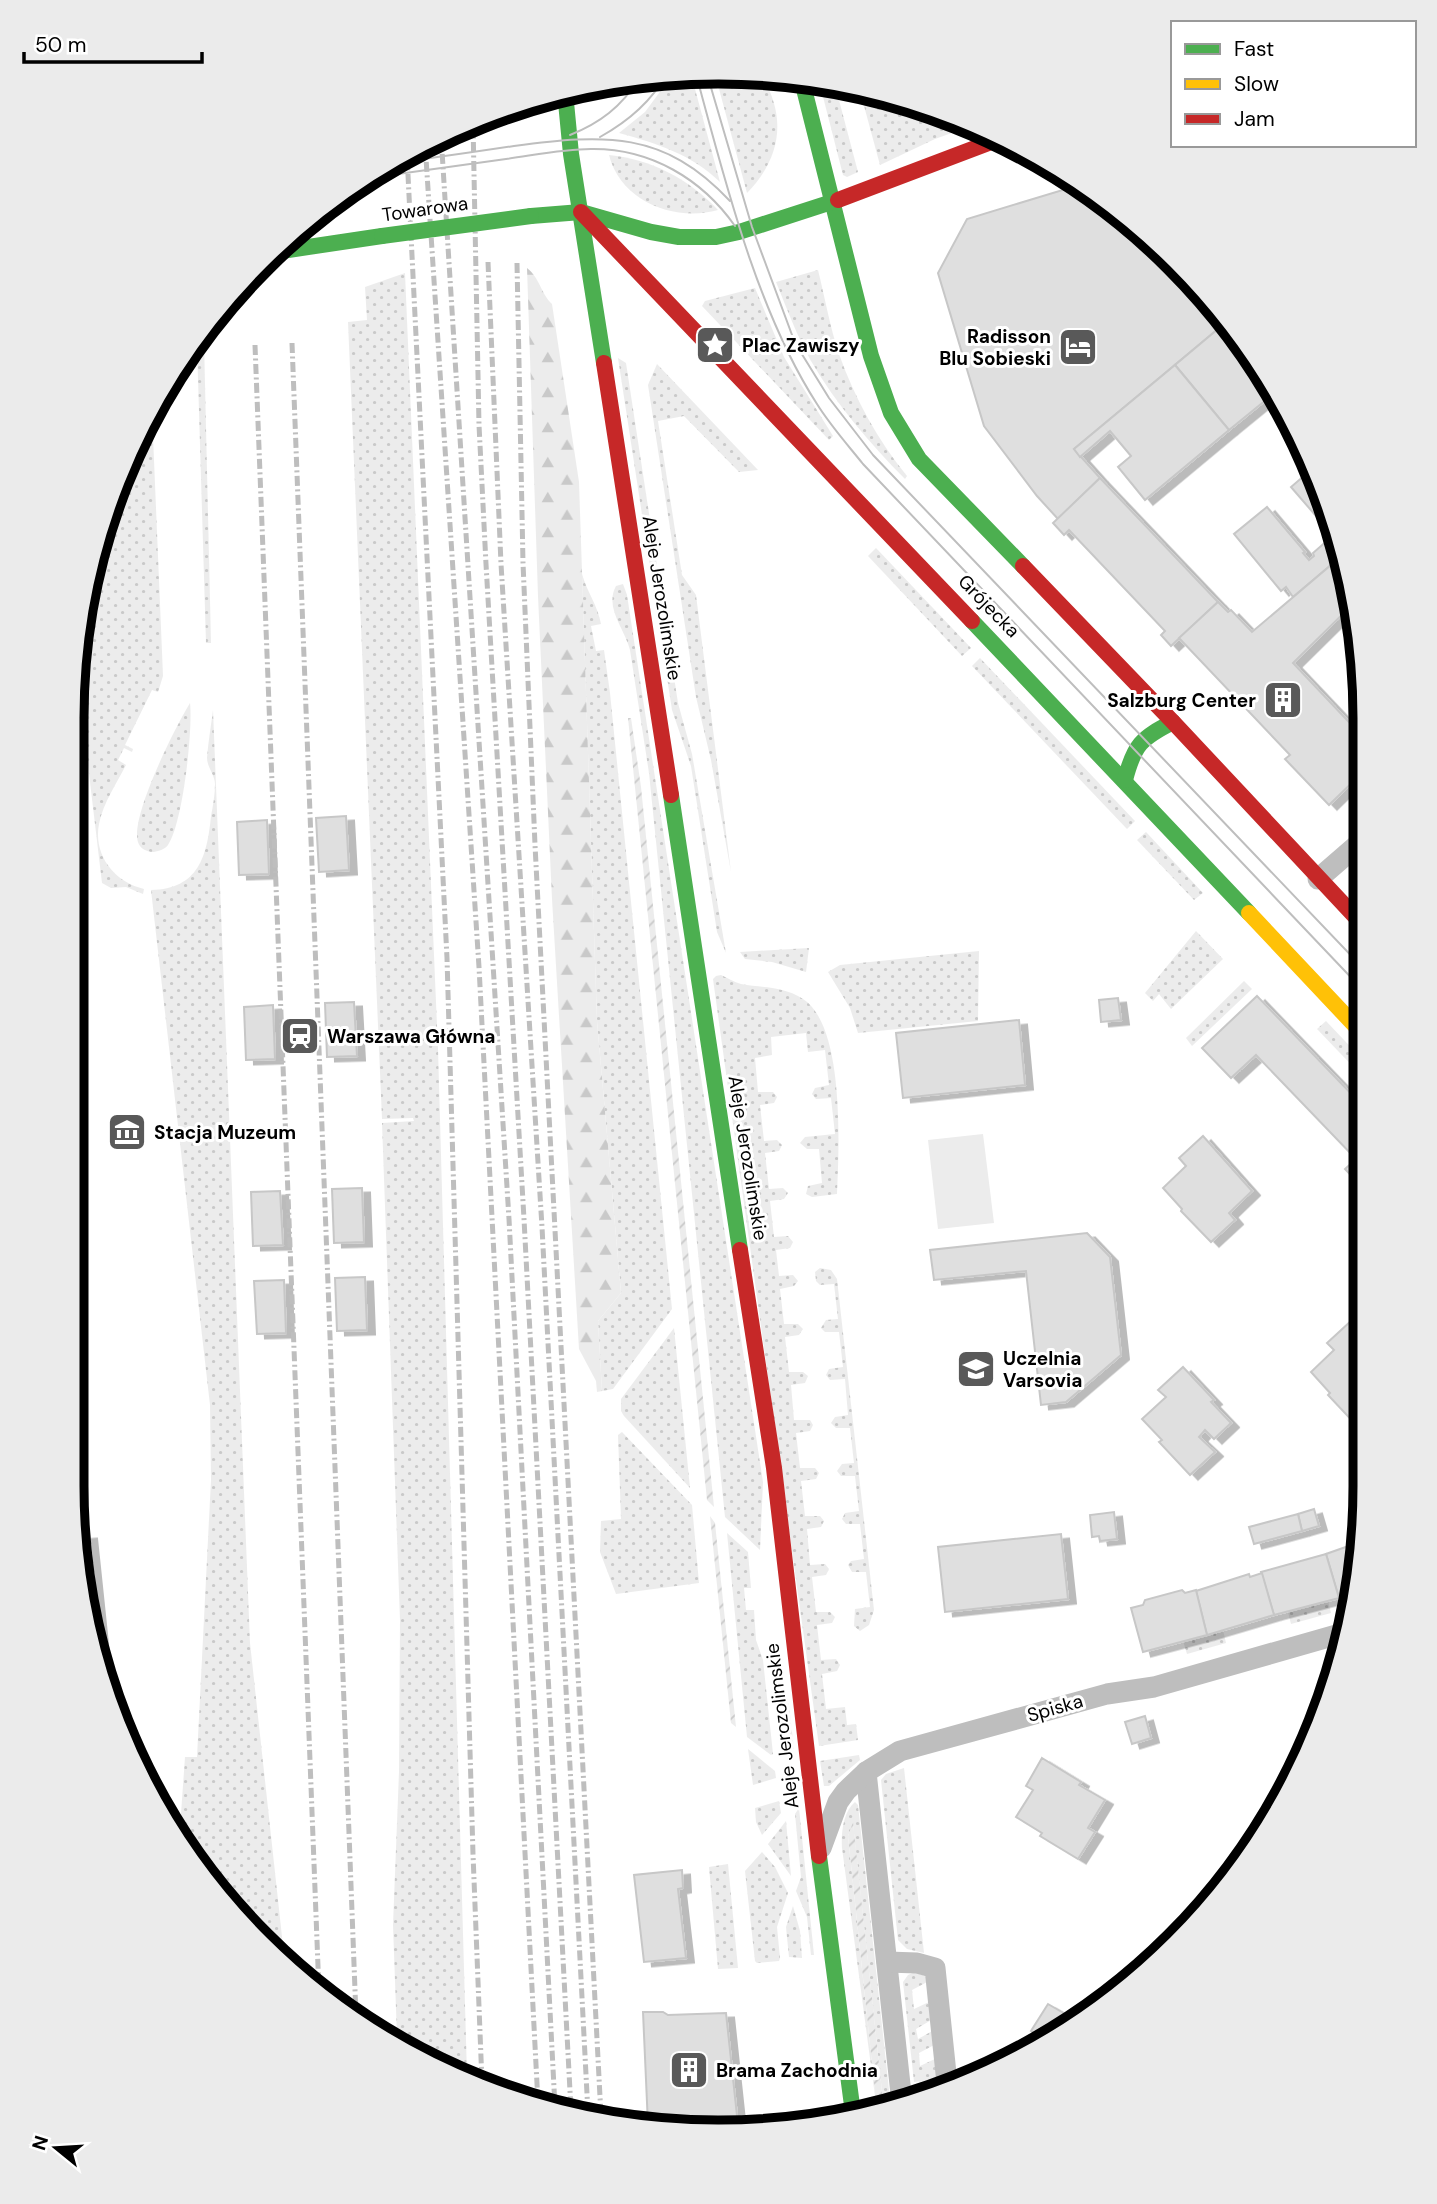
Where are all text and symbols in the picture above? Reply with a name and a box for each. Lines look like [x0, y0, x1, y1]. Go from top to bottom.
scale bar [24, 21, 203, 65]
legend [1171, 21, 1416, 147]
text: 50 m [35, 31, 86, 59]
text: Fast [1234, 35, 1274, 63]
text: Slow [1234, 70, 1279, 98]
text: Jam [1234, 105, 1275, 133]
street label: Towarowa [380, 191, 470, 227]
place icon: Plac Zawiszy [694, 324, 736, 366]
place label: Radisson Blu Sobieski [939, 324, 1051, 371]
hotel icon: Radisson Blu Sobieski [1057, 326, 1099, 368]
place label: Plac Zawiszy [742, 333, 860, 358]
street label: Aleje Jerozolimskie [637, 514, 687, 682]
street label: Grójecka [953, 569, 1025, 643]
building icon: Salzburg Center [1262, 679, 1304, 721]
place label: Salzburg Center [1107, 688, 1256, 713]
station icon: Warszawa Główna [279, 1015, 321, 1057]
place label: Warszawa Główna [327, 1024, 495, 1049]
street label: Aleje Jerozolimskie [723, 1074, 773, 1242]
museum icon: Stacja Muzeum [106, 1111, 148, 1153]
place label: Stacja Muzeum [154, 1120, 296, 1145]
place label: Uczelnia Varsovia [1003, 1346, 1082, 1393]
school or university icon: Uczelnia Varsovia [955, 1348, 997, 1390]
street label: Aleje Jerozolimskie [759, 1642, 805, 1810]
street label: Spiska [1024, 1688, 1086, 1728]
building icon: Brama Zachodnia [668, 2049, 710, 2091]
place label: Brama Zachodnia [716, 2058, 878, 2083]
north arrow [21, 2113, 91, 2183]
text: N [26, 2132, 54, 2153]

